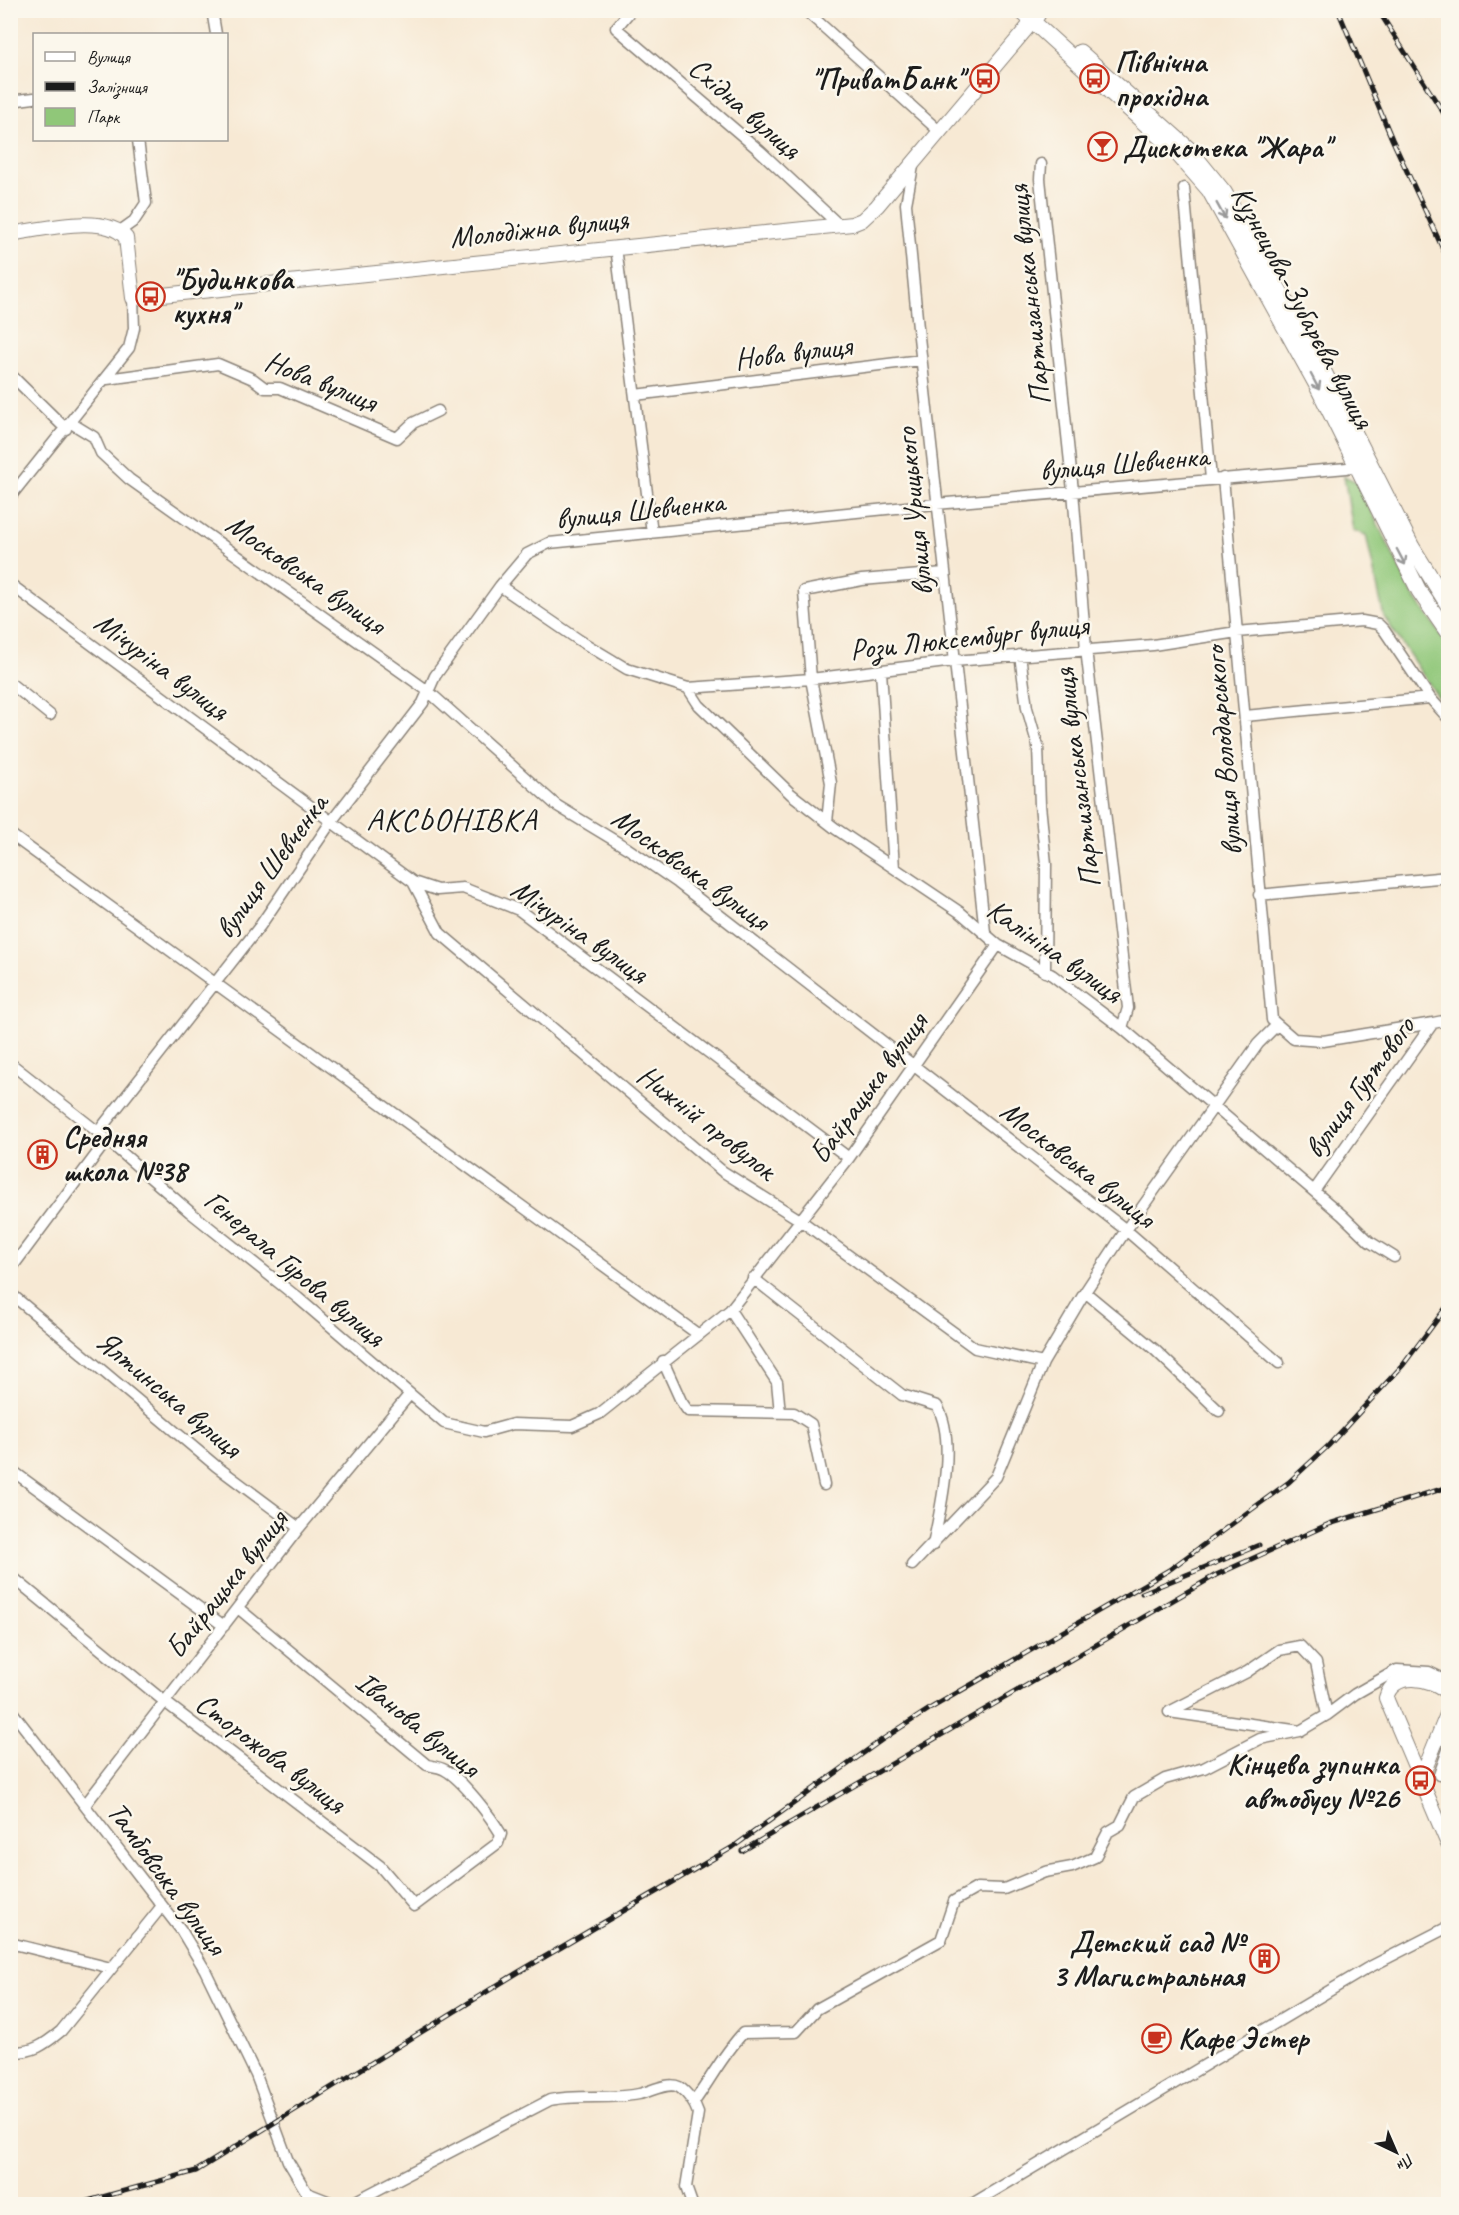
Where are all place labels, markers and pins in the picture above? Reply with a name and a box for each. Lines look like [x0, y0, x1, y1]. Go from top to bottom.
place label: Північна прохідна [1115, 43, 1209, 115]
place label: "ПриватБанк" [811, 60, 970, 98]
bus stop icon: "ПриватБанк" [968, 63, 1000, 95]
bus stop icon: Північна прохідна [1078, 63, 1110, 95]
place label: Дискотека "Жара" [1123, 128, 1337, 166]
bar icon: Дискотека "Жара" [1086, 131, 1118, 163]
place label: "Будинкова кухня" [172, 260, 295, 332]
bus stop icon: "Будинкова кухня" [135, 280, 167, 312]
place label: Средняя школа №38 [63, 1118, 190, 1190]
building icon: Средняя школа №38 [26, 1138, 58, 1170]
place label: Кінцева зупинка автобусу №26 [1227, 1745, 1401, 1817]
bus stop icon: Кінцева зупинка автобусу №26 [1404, 1765, 1436, 1797]
place label: Детский сад № 3 Магистральная [1053, 1923, 1248, 1995]
building icon: Детский сад № 3 Магистральная [1249, 1943, 1281, 1975]
place label: Кафе Эстер [1178, 2019, 1311, 2057]
cafe icon: Кафе Эстер [1141, 2022, 1173, 2054]

